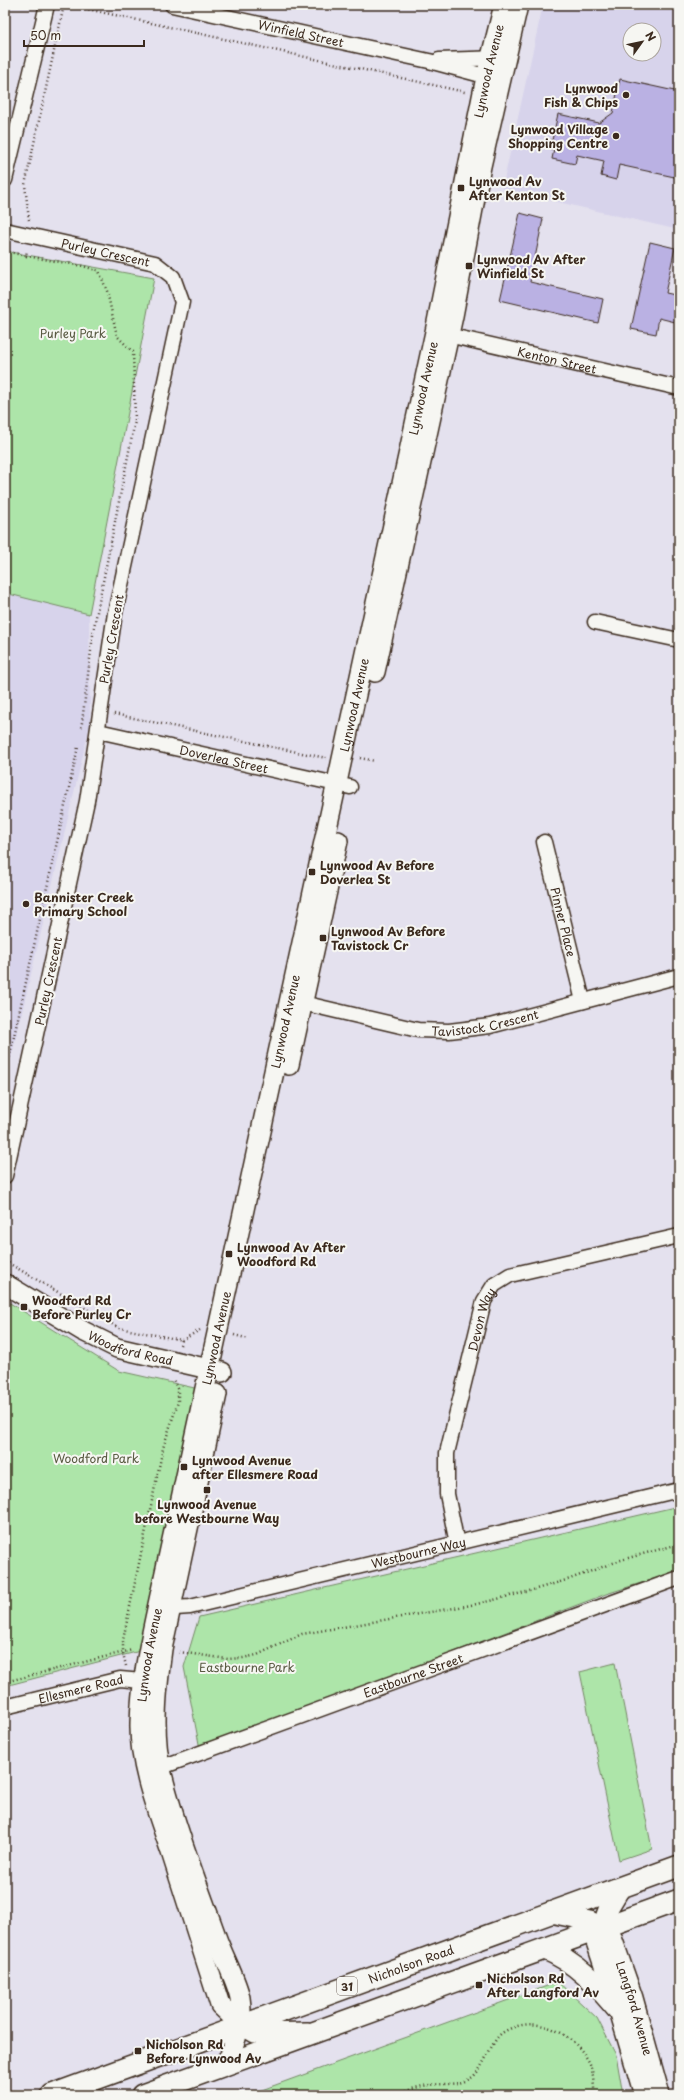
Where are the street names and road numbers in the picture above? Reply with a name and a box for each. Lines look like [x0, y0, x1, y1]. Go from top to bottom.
street label: Winfield Street [256, 15, 346, 51]
street label: Lynwood Avenue [469, 22, 508, 119]
street label: Purley Crescent [60, 234, 152, 271]
street label: Lynwood Avenue [404, 339, 442, 437]
street label: Kenton Street [516, 342, 598, 378]
street label: Purley Crescent [94, 593, 128, 685]
street label: Lynwood Avenue [335, 656, 373, 753]
street label: Doverlea Street [178, 740, 270, 778]
street label: Pinner Place [546, 885, 581, 958]
street label: Purley Crescent [30, 935, 66, 1027]
street label: Lynwood Avenue [266, 972, 304, 1070]
street label: Tavistock Crescent [431, 1005, 540, 1040]
street label: Devon Way [463, 1284, 500, 1353]
street label: Lynwood Avenue [197, 1289, 235, 1386]
street label: Woodford Road [85, 1326, 175, 1370]
street label: Westbourne Way [369, 1532, 468, 1572]
street label: Lynwood Avenue [132, 1606, 166, 1703]
street label: Eastbourne Street [361, 1649, 465, 1702]
street label: Ellesmere Road [36, 1670, 125, 1708]
street label: Nicholson Road [365, 1940, 456, 1988]
street label: Langford Avenue [612, 1958, 658, 2058]
road number: 31 [337, 1977, 357, 1995]

